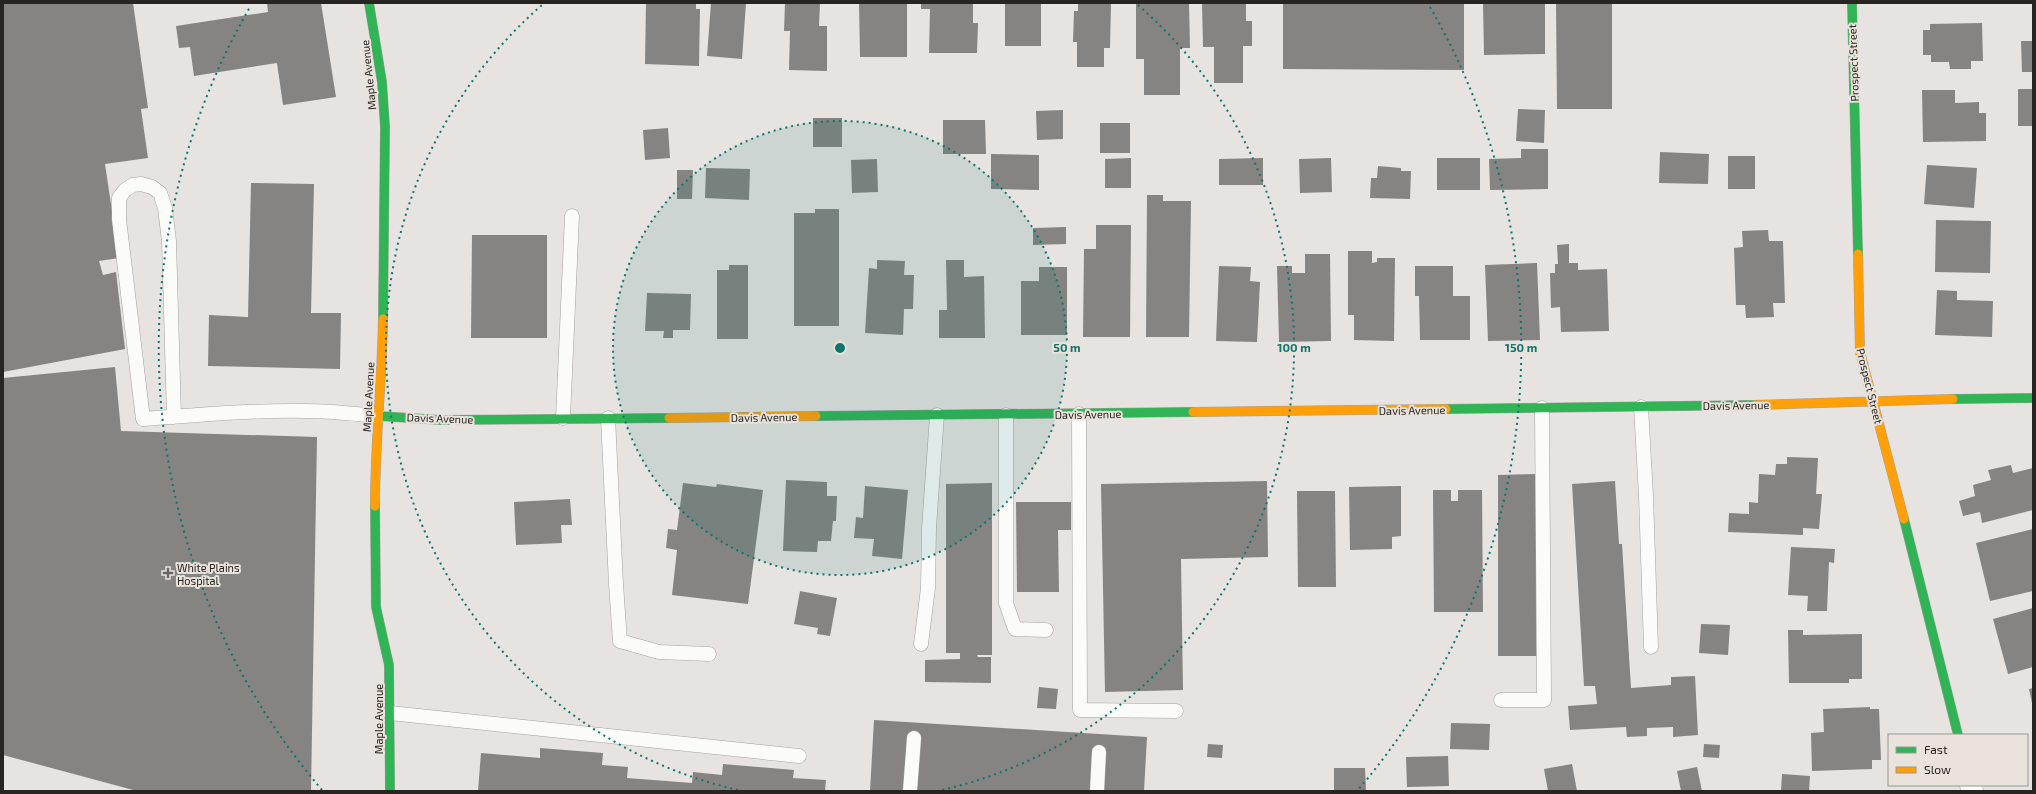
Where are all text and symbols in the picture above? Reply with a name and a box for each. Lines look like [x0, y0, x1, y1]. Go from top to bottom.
street label: Prospect Street [1845, 24, 1861, 102]
street label: Maple Avenue [358, 39, 378, 111]
text: 50 m [1053, 340, 1081, 354]
text: 100 m [1277, 340, 1311, 354]
text: 150 m [1505, 340, 1537, 354]
centre of rings [833, 341, 847, 355]
street label: Prospect Street [1854, 347, 1886, 425]
street label: Maple Avenue [360, 361, 376, 432]
street label: Davis Avenue [1703, 398, 1769, 412]
street label: Davis Avenue [1379, 403, 1445, 417]
street label: Davis Avenue [1055, 407, 1121, 421]
street label: Davis Avenue [407, 410, 474, 426]
street label: Davis Avenue [731, 410, 797, 424]
place label: White Plains Hospital [177, 561, 240, 587]
marker: White Plains Hospital [162, 567, 174, 579]
street label: Maple Avenue [372, 684, 385, 754]
legend [1888, 734, 2028, 786]
text: Fast [1924, 742, 1948, 756]
text: Slow [1924, 762, 1951, 776]

